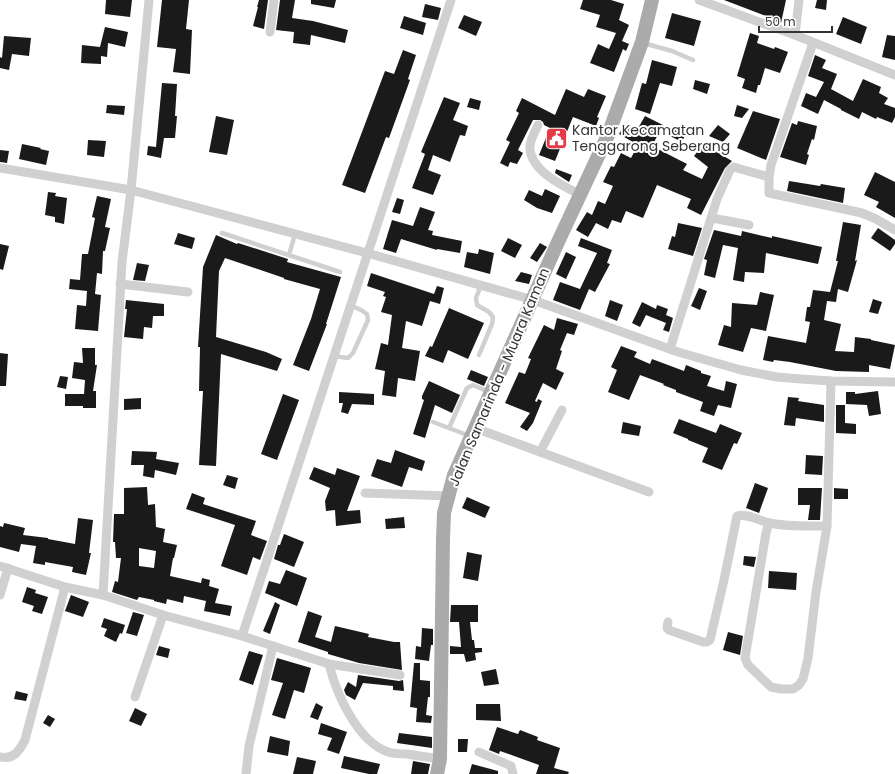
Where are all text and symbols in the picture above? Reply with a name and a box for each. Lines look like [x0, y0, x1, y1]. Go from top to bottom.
scale bar [759, 8, 832, 34]
text: 50 m [765, 13, 796, 30]
place label: Kantor Kecamatan Tenggarong Seberang [572, 120, 730, 156]
public building icon: Kantor Kecamatan Tenggarong Seberang [543, 125, 569, 151]
street label: Jalan Samarinda - Muara Kaman [444, 265, 554, 489]

